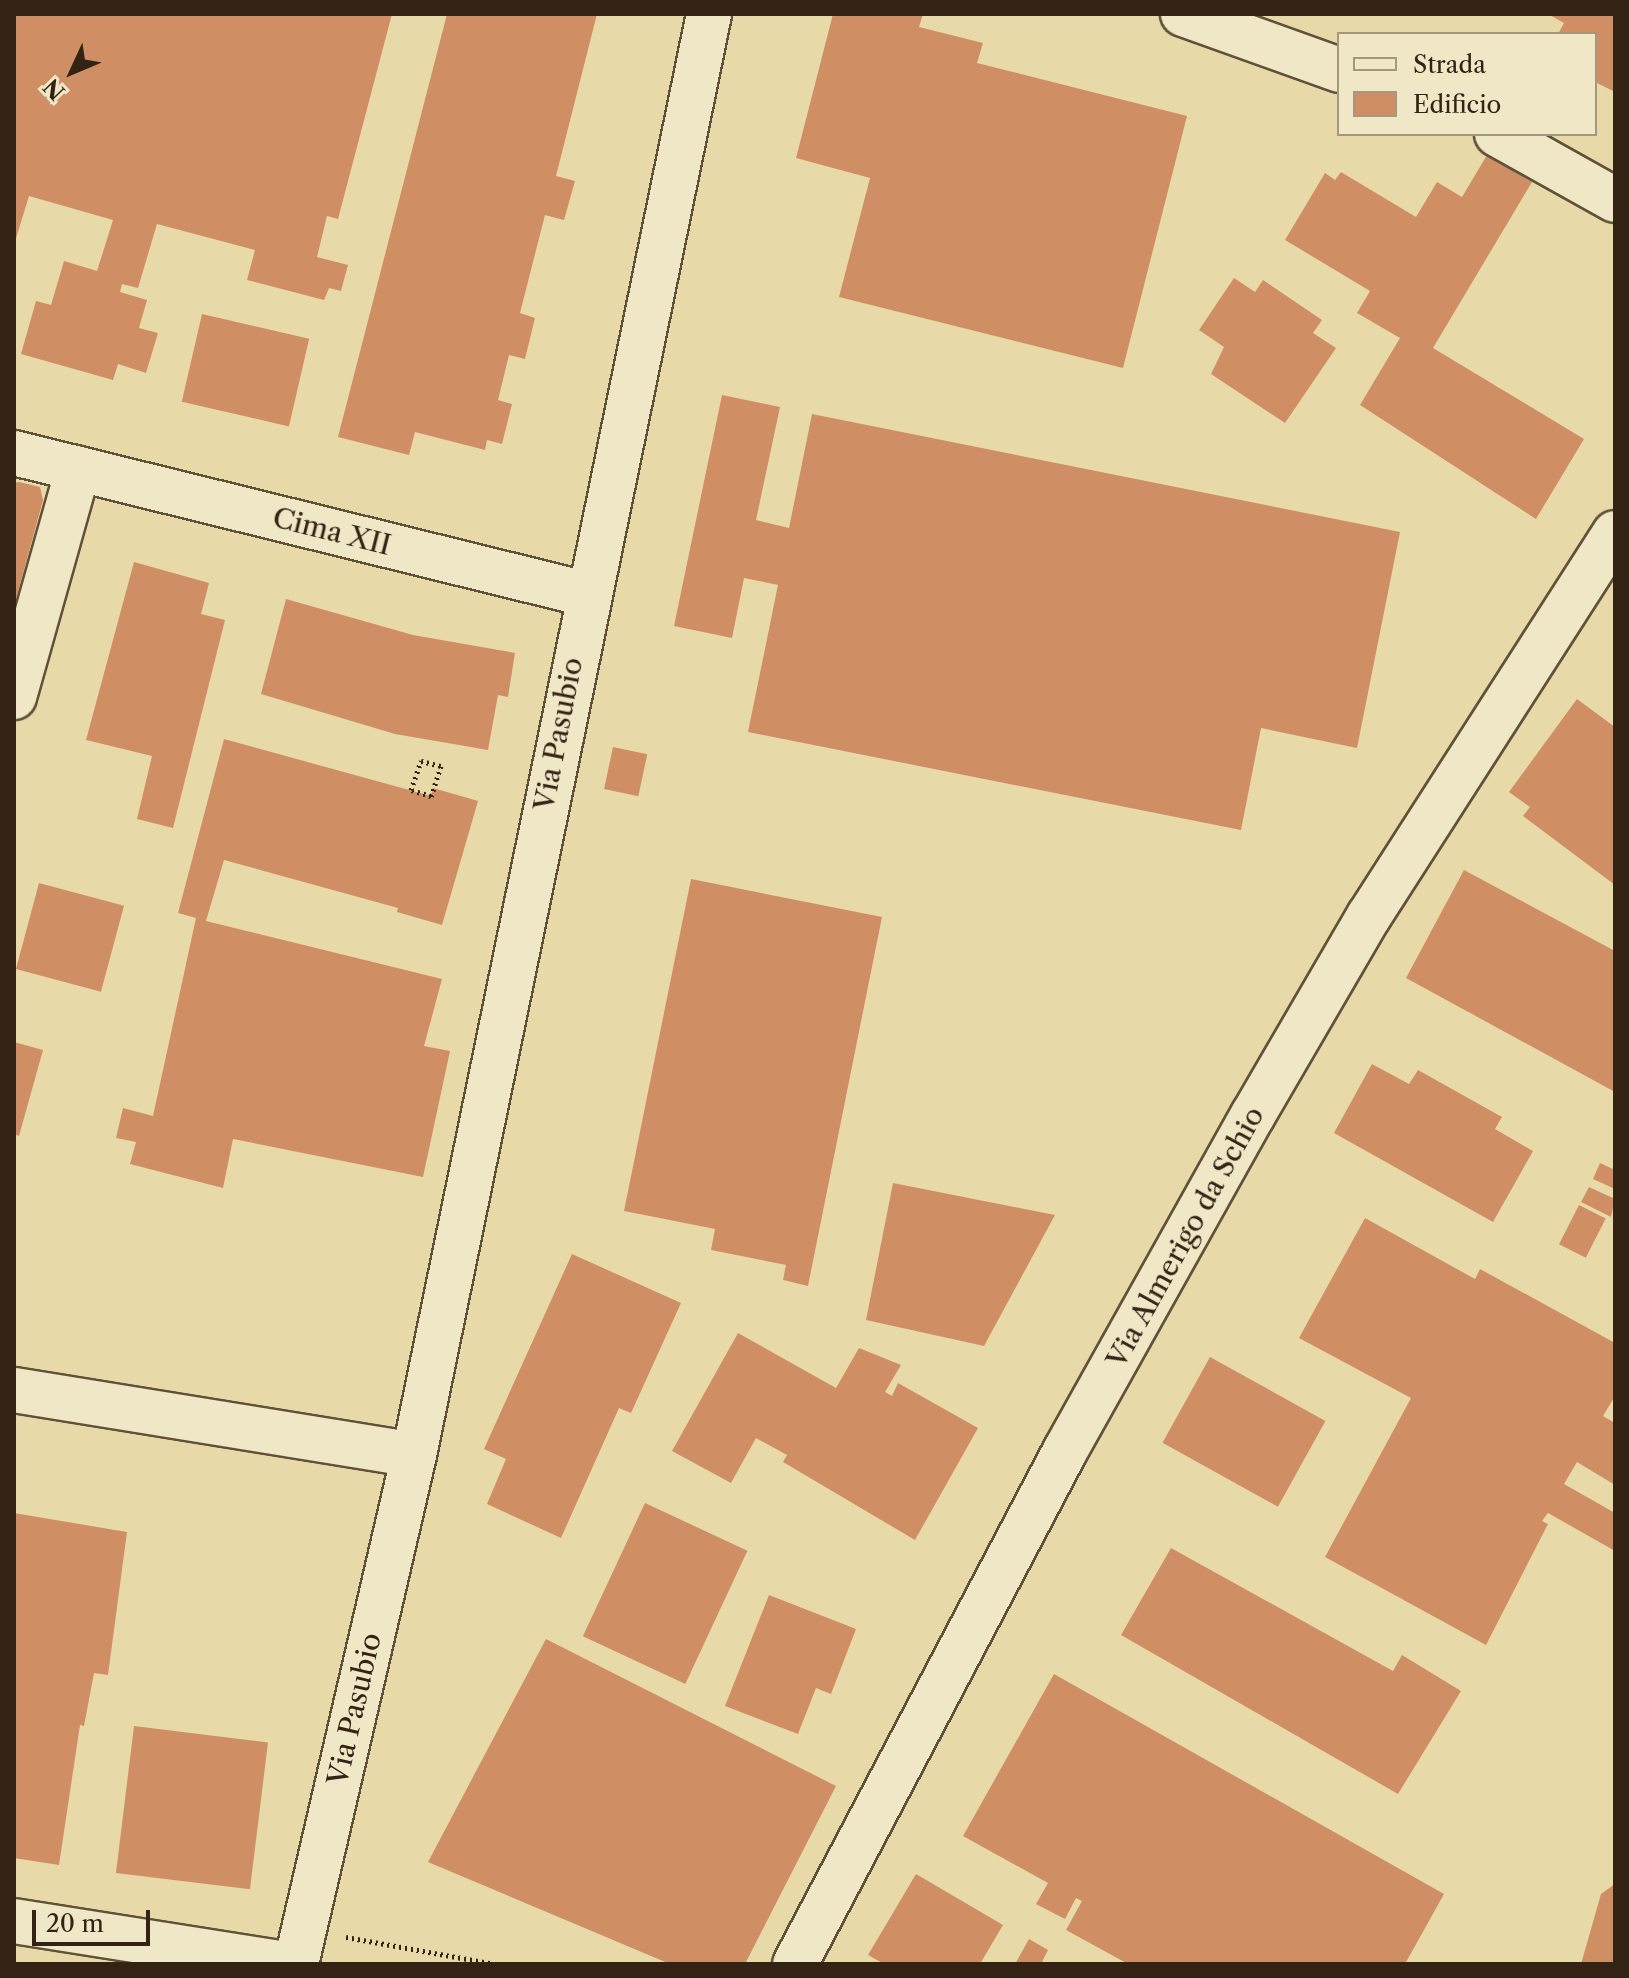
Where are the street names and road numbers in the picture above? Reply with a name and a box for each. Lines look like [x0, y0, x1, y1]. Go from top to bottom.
street label: Cima XII [269, 500, 395, 562]
street label: Via Pasubio [527, 654, 589, 814]
street label: Via Almerigo da Schio [1099, 1100, 1271, 1374]
street label: Via Pasubio [320, 1629, 388, 1789]

